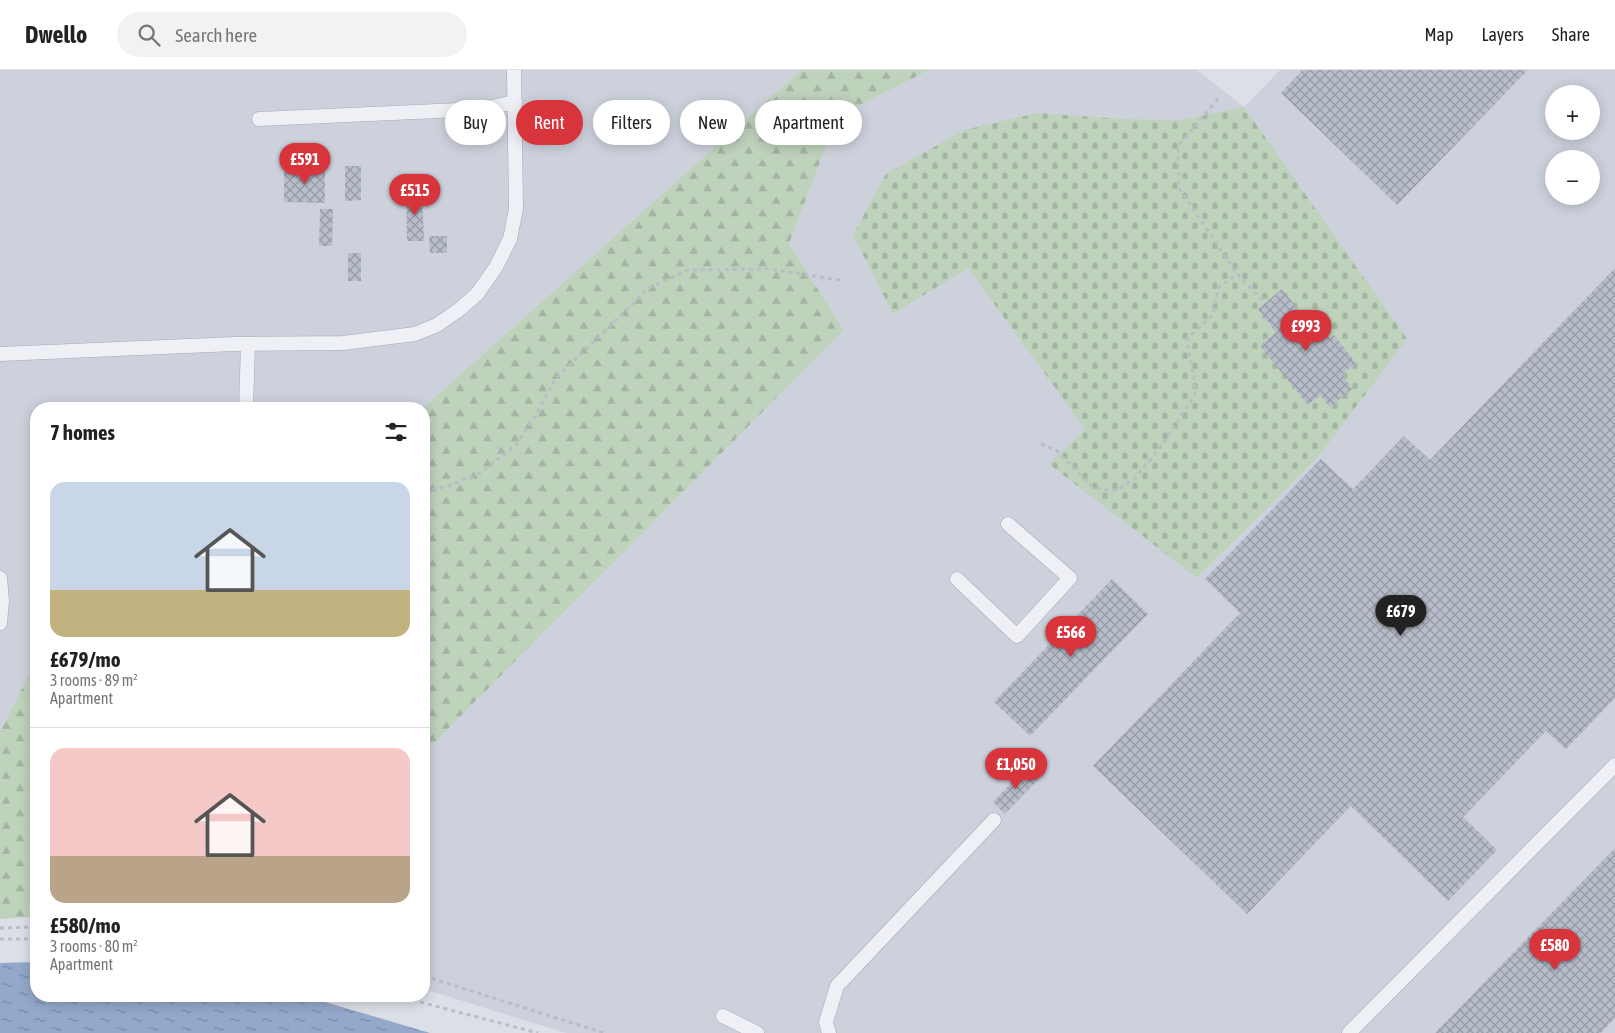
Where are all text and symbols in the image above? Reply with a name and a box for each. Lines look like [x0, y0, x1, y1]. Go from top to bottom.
search box [117, 12, 467, 57]
text: Dwello [25, 21, 87, 48]
icon: search [135, 21, 163, 49]
text: Search here [175, 24, 257, 46]
text: Map [1424, 24, 1453, 45]
text: Layers [1481, 24, 1524, 45]
text: Share [1552, 24, 1590, 45]
map controls [1545, 85, 1600, 205]
button: + [1545, 85, 1600, 140]
chip: Buy [445, 100, 506, 145]
chip: Rent [516, 100, 583, 145]
chip: Filters [593, 100, 670, 145]
chip: New [680, 100, 745, 145]
chip: Apartment [755, 100, 862, 145]
pin: £591 [275, 142, 335, 185]
text: £591 [290, 150, 320, 168]
button: − [1545, 150, 1600, 205]
pin: £515 [385, 174, 445, 216]
text: £515 [400, 181, 430, 199]
pin: £993 [1276, 310, 1336, 352]
text: £993 [1291, 317, 1321, 335]
icon: filters [382, 418, 410, 446]
text: 7 homes [50, 420, 115, 444]
icon: home [185, 515, 275, 605]
pin: £679 [1371, 594, 1431, 637]
text: £679 [1386, 602, 1416, 620]
pin: £566 [1041, 616, 1101, 658]
text: £566 [1056, 623, 1086, 641]
text: £679/mo [50, 647, 121, 671]
text: 3 rooms · 89 m² [50, 671, 138, 689]
text: Apartment [50, 689, 113, 707]
pin: £1,050 [975, 748, 1057, 790]
text: £1,050 [996, 755, 1036, 773]
icon: home [185, 780, 275, 870]
text: £580/mo [50, 913, 121, 937]
pin: £580 [1525, 928, 1585, 971]
text: £580 [1540, 936, 1570, 954]
text: 3 rooms · 80 m² [50, 937, 138, 955]
text: Apartment [50, 955, 113, 973]

